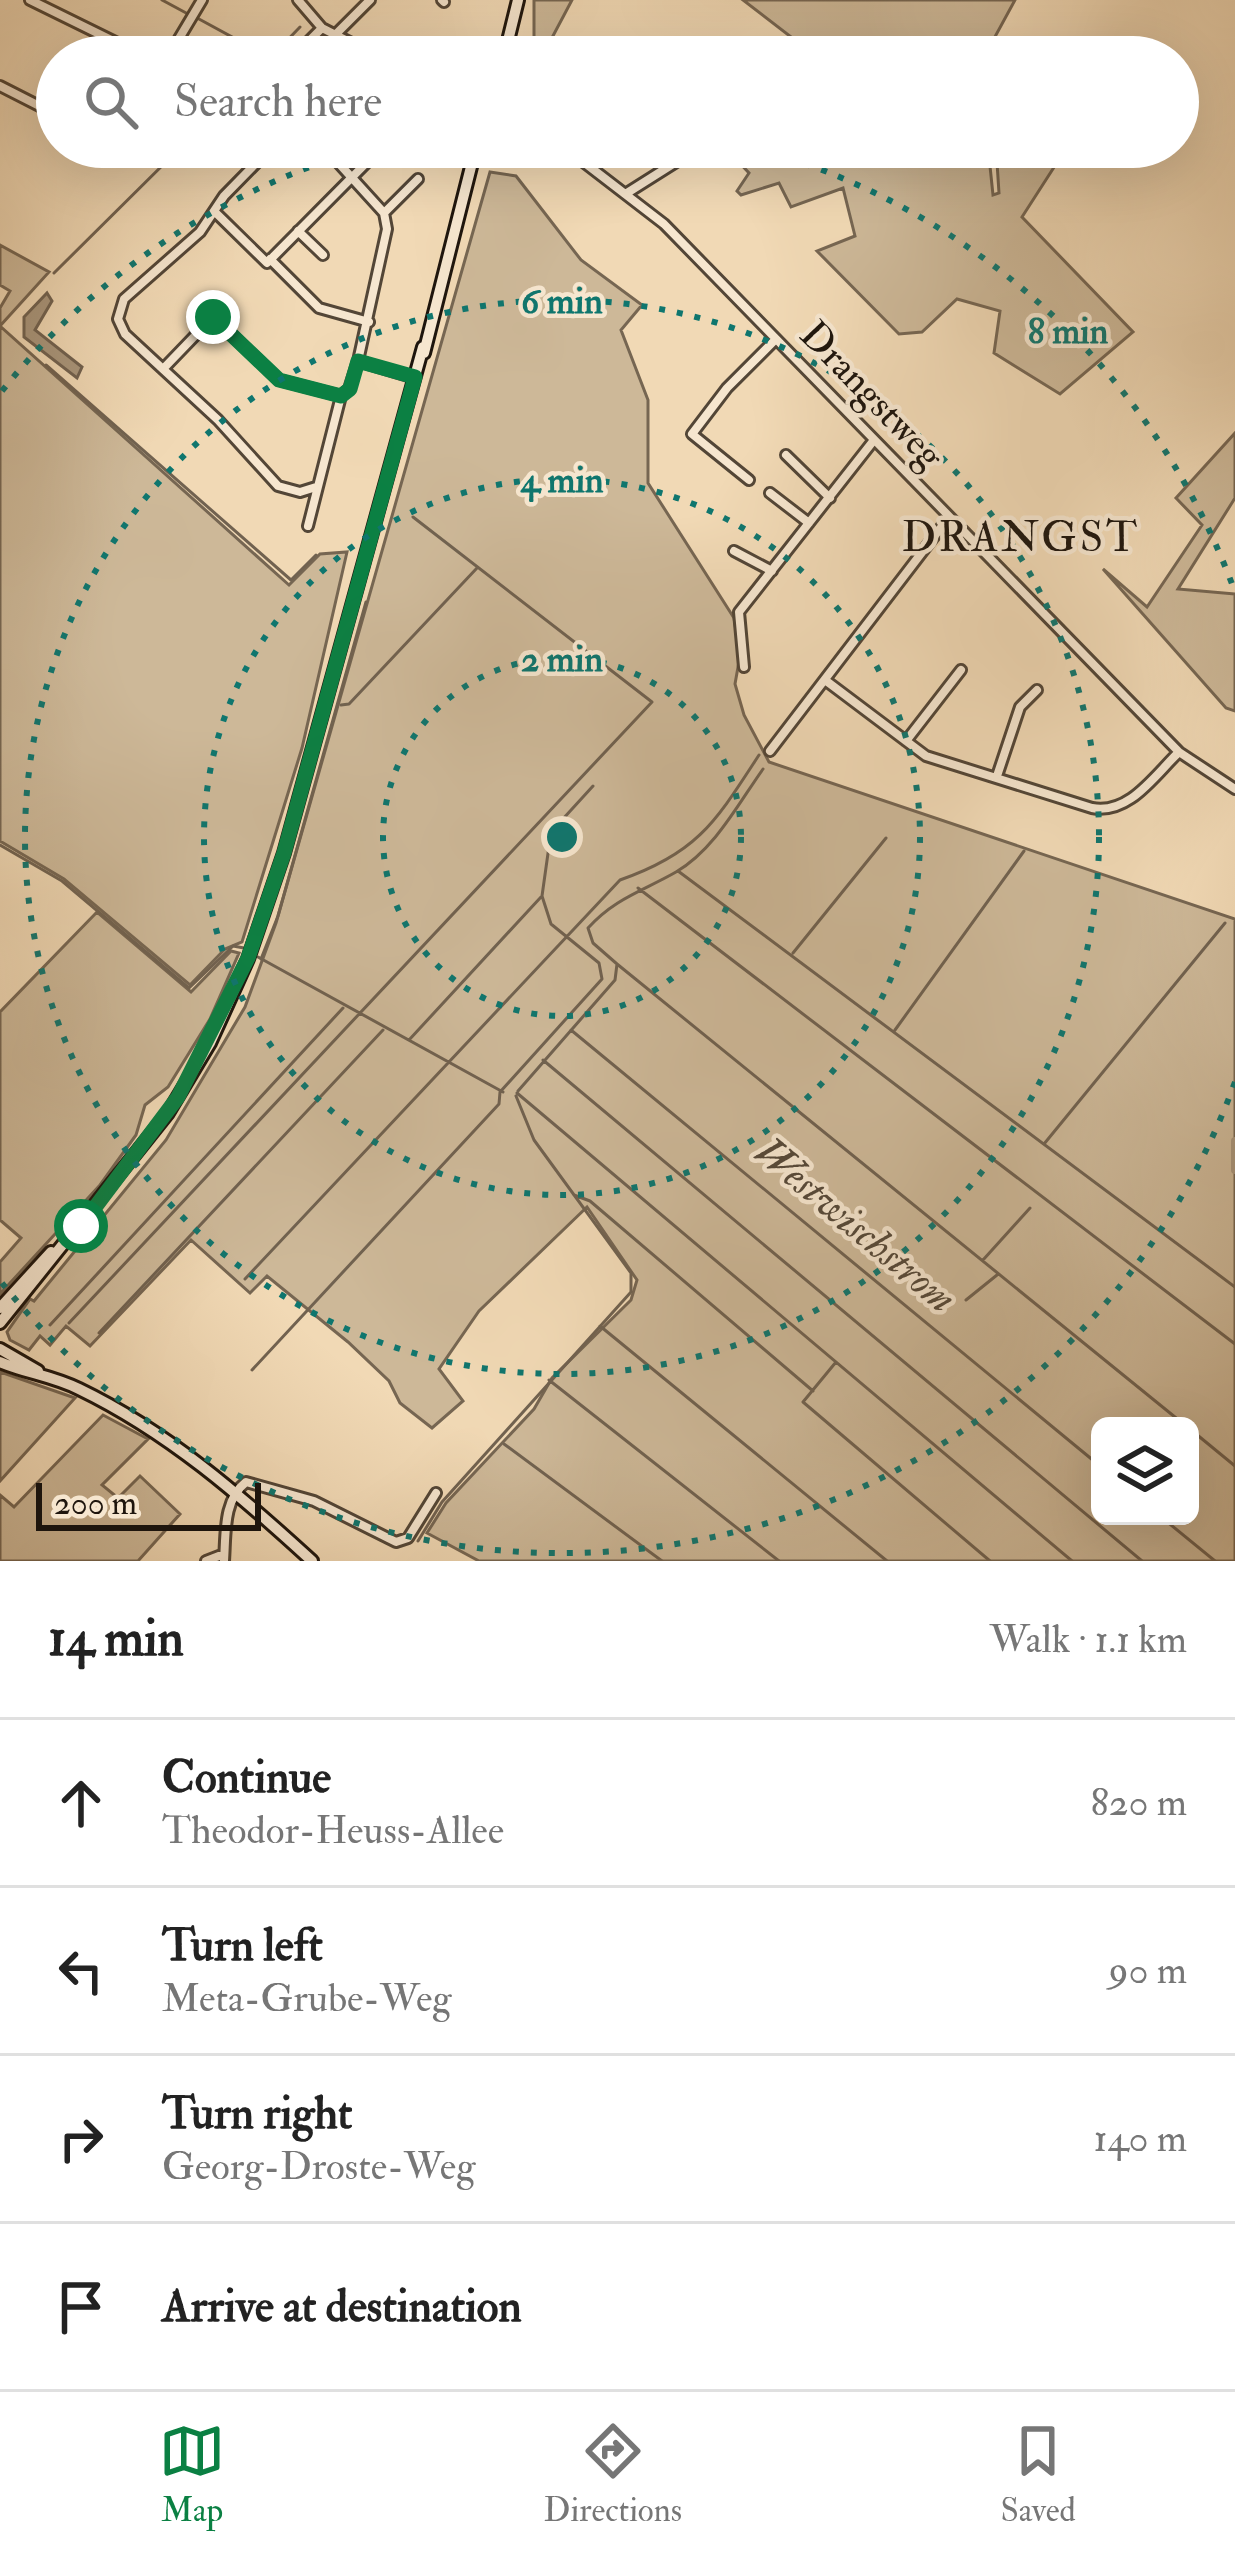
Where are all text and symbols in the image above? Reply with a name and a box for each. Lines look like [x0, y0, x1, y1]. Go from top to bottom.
search box [36, 36, 1199, 168]
icon: search [78, 69, 144, 135]
text: Search here [174, 74, 382, 130]
text: 6 min [521, 279, 603, 324]
route end [186, 290, 240, 344]
text: 8 min [1028, 309, 1109, 354]
street label: Drangstweg [789, 311, 955, 480]
text: 4 min [519, 458, 604, 503]
district label: DRANGST [902, 512, 1140, 564]
text: 2 min [521, 637, 603, 682]
centre of rings [541, 816, 583, 858]
water label: Westwischstrom [743, 1126, 967, 1324]
route start [54, 1199, 108, 1253]
map controls [1091, 1417, 1199, 1525]
button: layers [1091, 1417, 1199, 1525]
scale bar [36, 1477, 261, 1530]
text: 200 m [54, 1483, 137, 1524]
text: 14 min [48, 1607, 184, 1671]
text: Walk · 1.1 km [990, 1615, 1187, 1664]
text: Continue [162, 1750, 331, 1806]
icon: ahead [48, 1770, 114, 1836]
text: 820 m [1090, 1778, 1187, 1827]
text: Theodor-Heuss-Allee [162, 1806, 504, 1855]
text: Turn left [162, 1918, 323, 1974]
icon: left [48, 1938, 114, 2004]
text: 90 m [1109, 1946, 1187, 1995]
text: Meta-Grube-Weg [162, 1974, 452, 2023]
text: Turn right [162, 2086, 352, 2142]
icon: right [48, 2106, 114, 2172]
text: 140 m [1094, 2114, 1187, 2163]
text: Georg-Droste-Weg [162, 2142, 475, 2191]
icon: arrive [48, 2274, 114, 2340]
text: Arrive at destination [162, 2279, 522, 2335]
tab: Map [159, 2418, 225, 2531]
tab: Directions [544, 2418, 682, 2531]
tab: Saved [1000, 2418, 1076, 2531]

